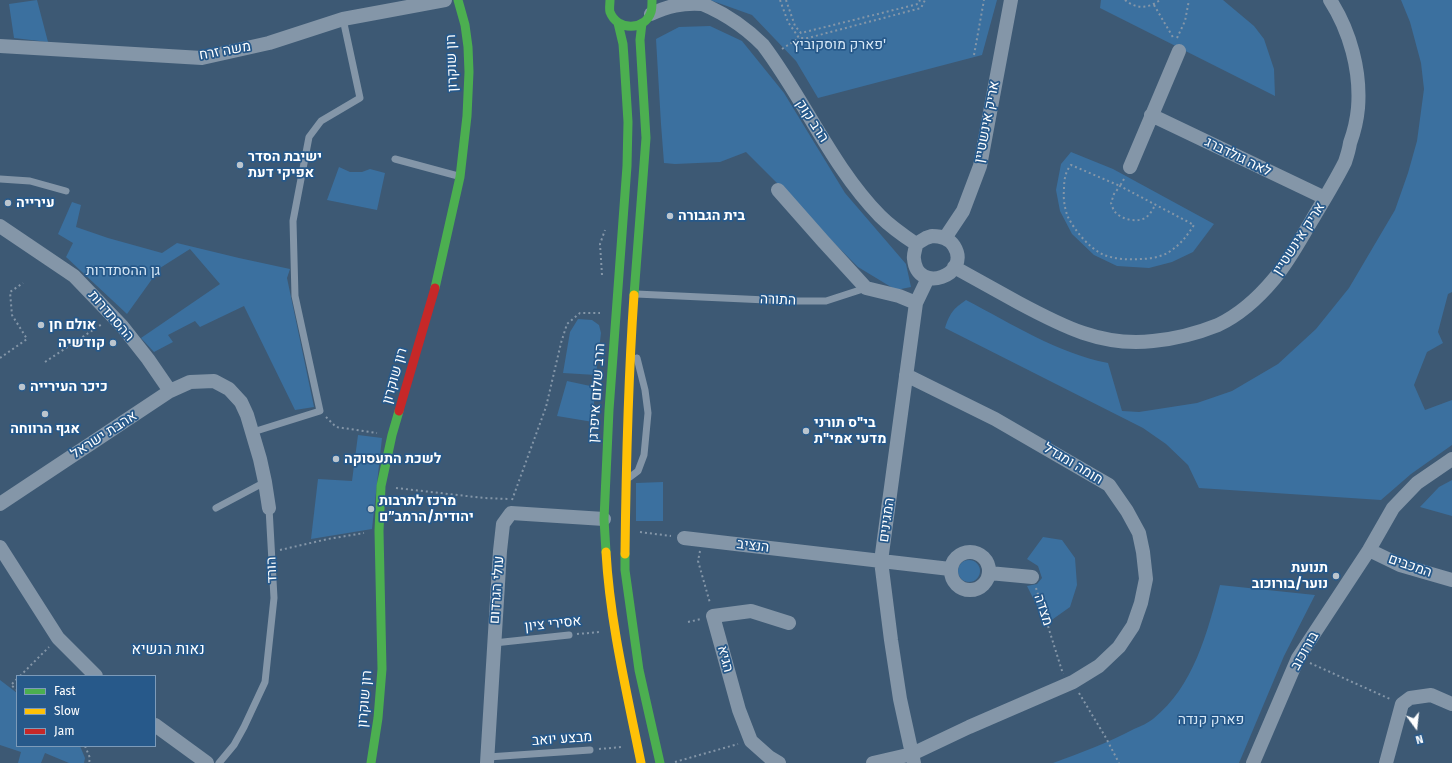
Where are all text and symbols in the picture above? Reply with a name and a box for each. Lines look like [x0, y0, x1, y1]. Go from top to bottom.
street label: רון שוקרון [443, 34, 461, 92]
park label: פארק מוסקוביץ' [792, 37, 886, 53]
street label: משה זרח [198, 38, 252, 64]
street label: אריק אינשטיין [971, 80, 1003, 164]
street label: הרב קוק [792, 96, 832, 146]
street label: לאה גולדברג [1202, 134, 1274, 180]
place label: ישיבת הסדר אפיקי דעת [248, 149, 322, 182]
marker: ישיבת הסדר אפיקי דעת [235, 160, 245, 170]
place label: עירייה [16, 195, 55, 211]
marker: עירייה [3, 198, 13, 208]
street label: אריק אינשטיין [1269, 200, 1329, 278]
place label: בית הגבורה [678, 208, 745, 224]
marker: בית הגבורה [665, 211, 675, 221]
park label: גן ההסתדרות [86, 263, 160, 279]
street label: ההסתדרות [85, 287, 137, 345]
street label: התורה [760, 291, 796, 309]
place label: אולם חן [49, 317, 96, 333]
marker: אולם חן [36, 320, 46, 330]
place label: קודשיה [58, 335, 105, 351]
marker: קודשיה [108, 338, 118, 348]
street label: הרב שלום איפרגן [585, 343, 609, 443]
street label: רון שוקרון [379, 346, 411, 406]
place label: כיכר העירייה [30, 379, 108, 395]
marker: כיכר העירייה [17, 382, 27, 392]
street label: אהבת ישראל [68, 407, 140, 463]
marker: אגף הרווחה [40, 409, 50, 419]
place label: בי"ס תורני מדעי אמי"ת [814, 415, 886, 448]
place label: אגף הרווחה [10, 421, 80, 437]
marker: בי"ס תורני מדעי אמי"ת [801, 426, 811, 436]
street label: חומה ומגדל [1040, 440, 1106, 488]
place label: לשכת התעסוקה [344, 451, 441, 467]
marker: לשכת התעסוקה [331, 454, 341, 464]
place label: מרכז לתרבות יהודית/הרמב״ם [379, 493, 474, 526]
street label: המגינים [876, 497, 898, 543]
marker: מרכז לתרבות יהודית/הרמב״ם [366, 504, 376, 514]
street label: הנציב [736, 536, 770, 556]
street label: המכבים [1386, 551, 1434, 581]
street label: עולי הגרדום [486, 555, 508, 625]
street label: הורד [263, 556, 281, 584]
place label: תנועת נוער/בורוכוב [1252, 560, 1328, 592]
marker: תנועת נוער/בורוכוב [1331, 571, 1341, 581]
street label: מצדה [1030, 592, 1056, 628]
street label: אסירי ציון [524, 613, 582, 635]
street label: בורוכוב [1287, 629, 1323, 673]
district label: נאות הנשיא [131, 641, 205, 659]
street label: הגיא [713, 644, 737, 674]
street label: רון שוקרון [354, 670, 376, 728]
legend [16, 675, 156, 747]
text: Fast [54, 684, 76, 698]
text: Slow [54, 704, 80, 718]
north arrow [1396, 707, 1436, 747]
park label: פארק קנדה [1178, 712, 1244, 728]
text: Jam [54, 724, 74, 738]
street label: מבצע יואב [531, 729, 593, 749]
text: N [1414, 732, 1424, 746]

